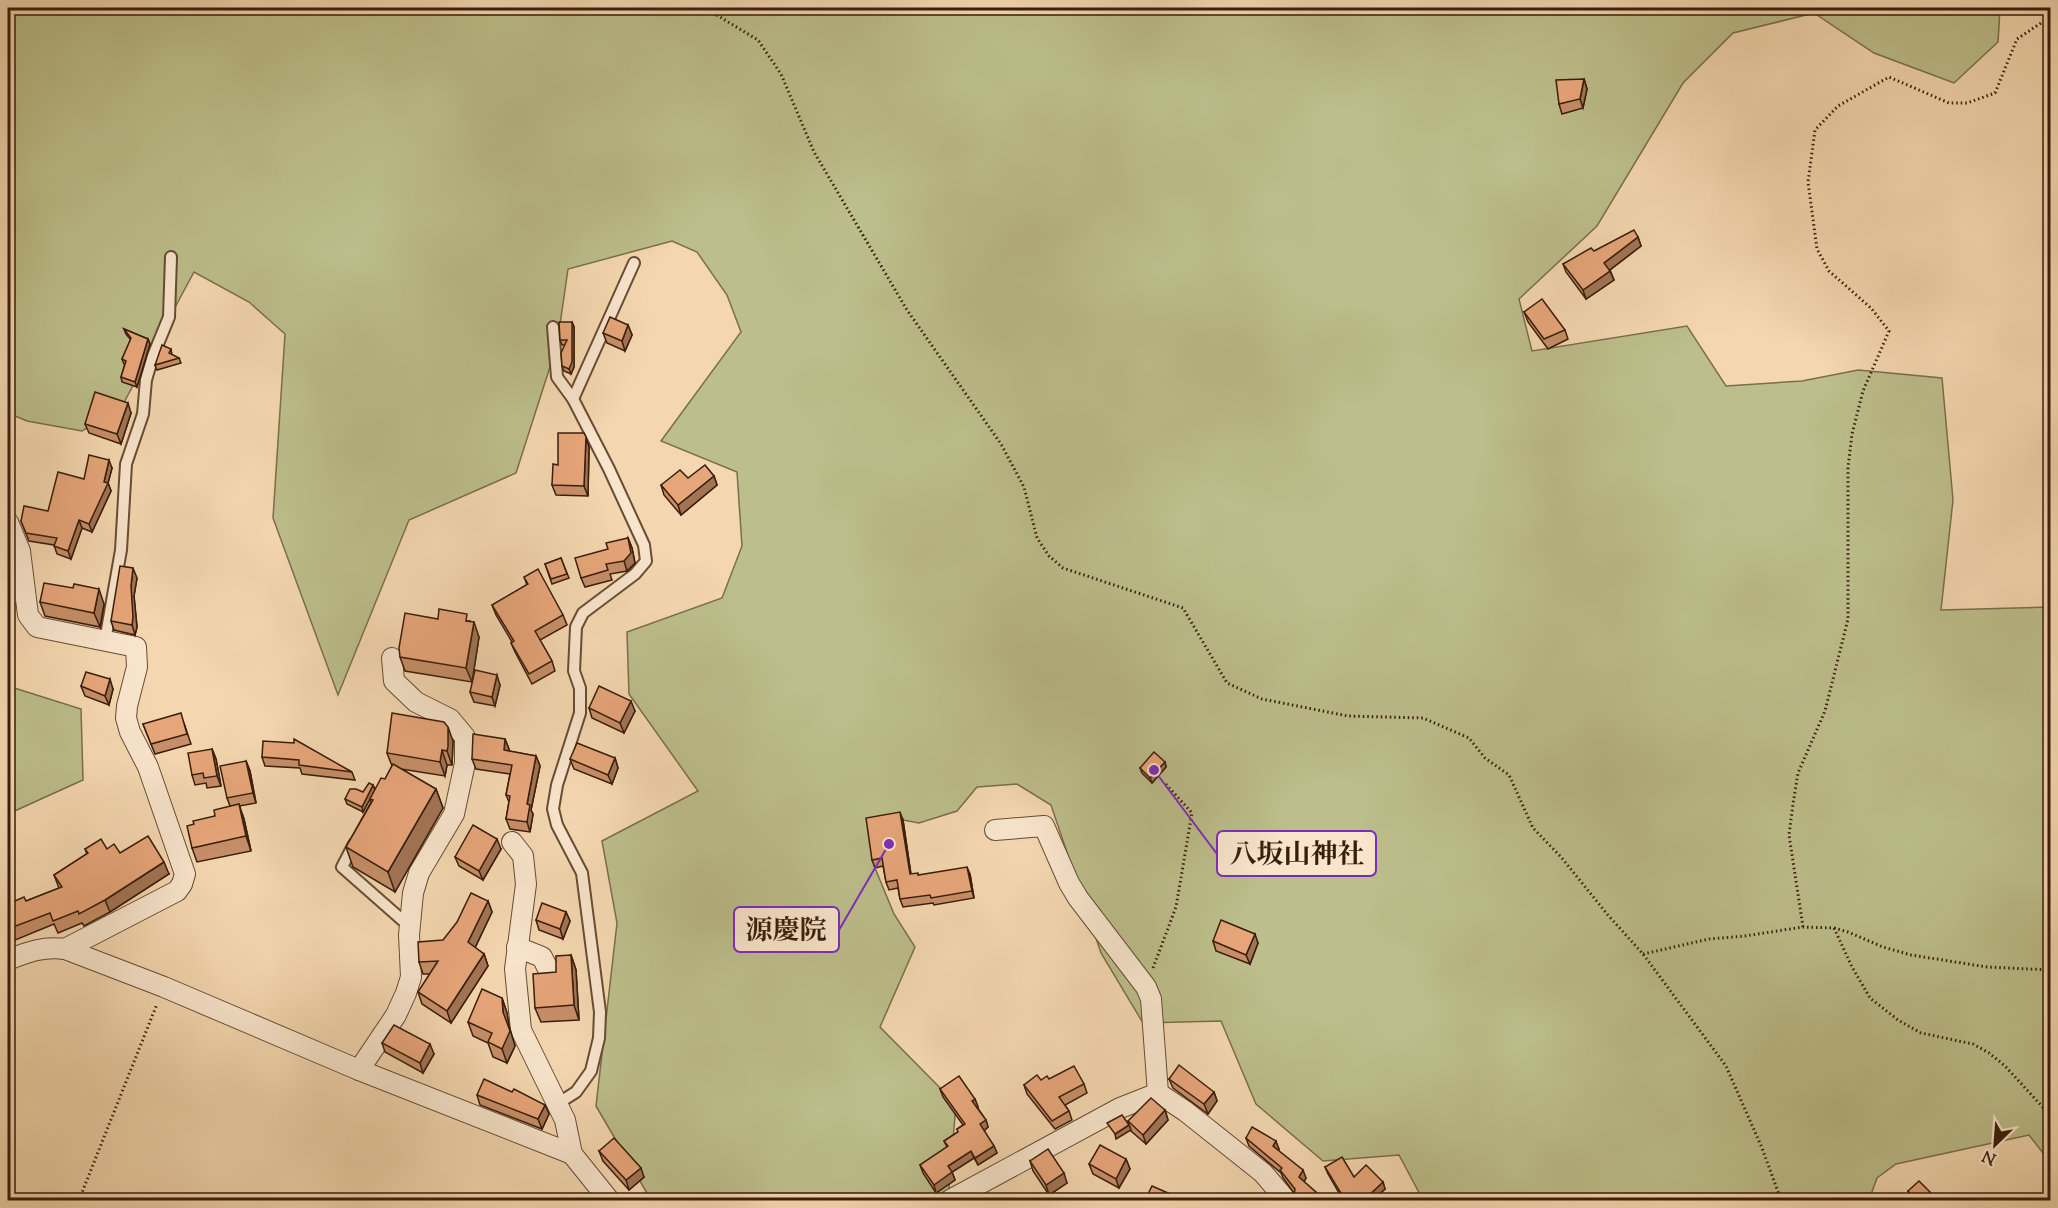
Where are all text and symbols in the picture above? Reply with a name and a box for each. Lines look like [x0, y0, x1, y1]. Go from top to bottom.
callout: 八坂山神社 [1217, 831, 1376, 876]
text: 八坂山神社 [1230, 837, 1365, 876]
callout: 源慶院 [734, 907, 839, 952]
text: 源慶院 [746, 913, 827, 952]
north arrow [1965, 1115, 2025, 1175]
text: N [1979, 1143, 2000, 1169]

